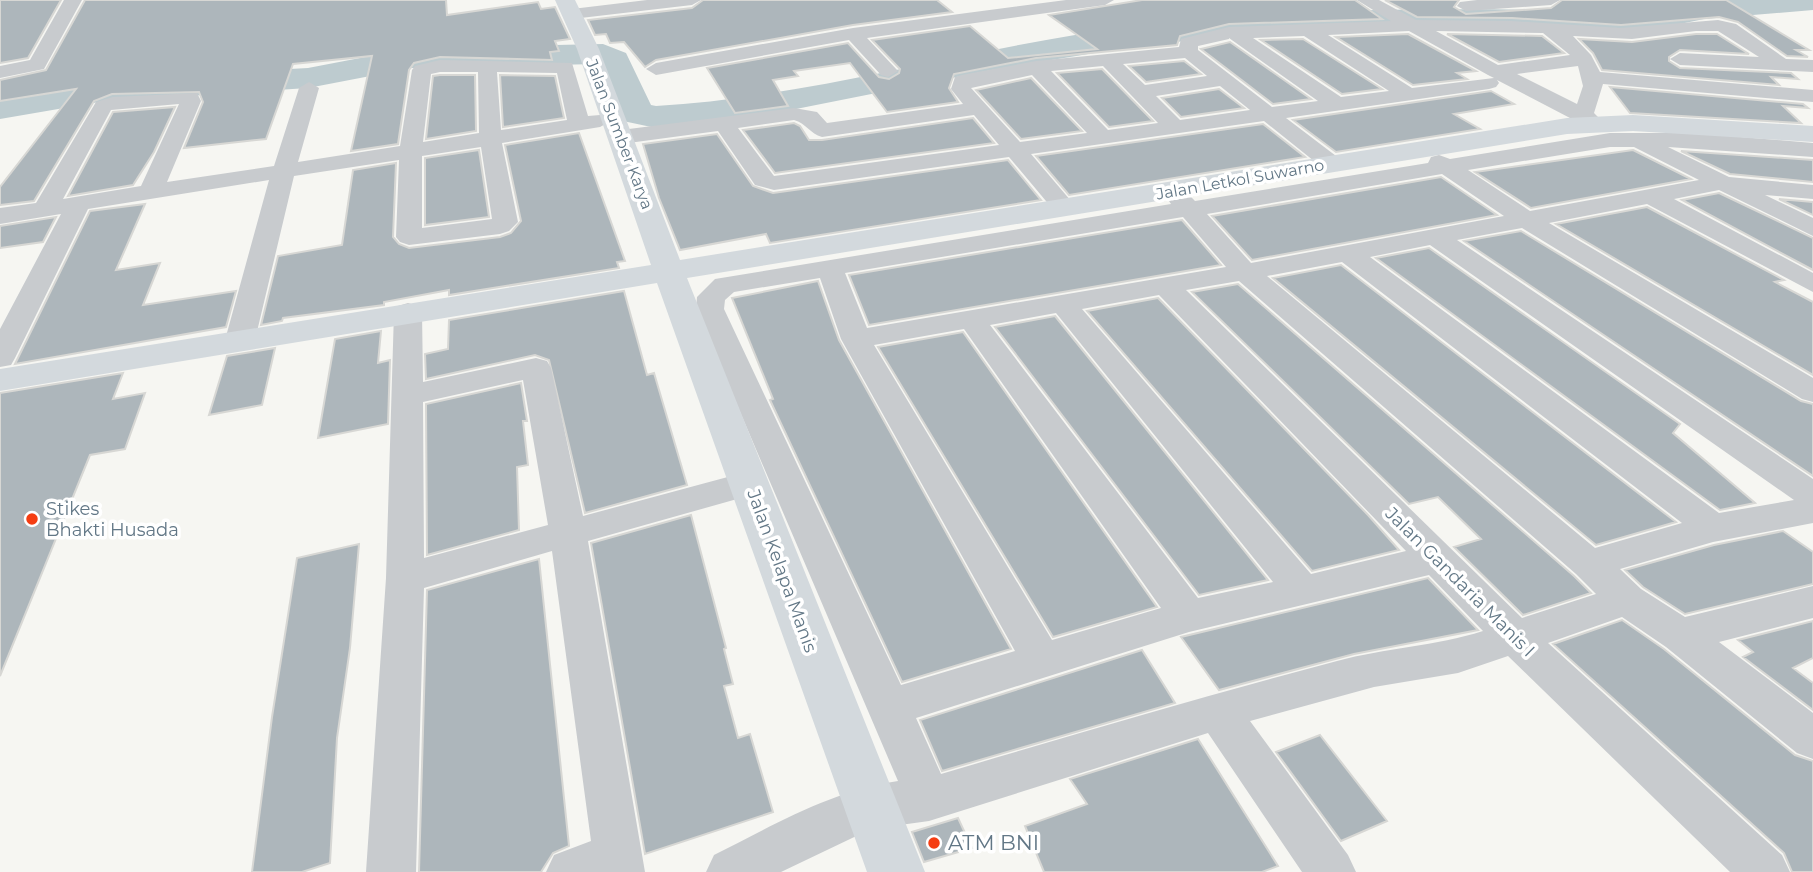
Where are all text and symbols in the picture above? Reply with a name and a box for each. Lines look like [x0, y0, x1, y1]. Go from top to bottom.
street label: Jalan Sumber Karya [582, 55, 657, 212]
street label: Jalan Letkol Suwarno [1154, 155, 1326, 204]
street label: Jalan Kelapa Manis [742, 486, 822, 656]
place label: Stikes Bhakti Husada [46, 498, 179, 541]
street label: Jalan Gandaria Manis I [1380, 502, 1539, 661]
marker: Stikes Bhakti Husada [24, 511, 40, 527]
place label: ATM BNI [948, 830, 1039, 855]
marker: ATM BNI [926, 835, 942, 851]

